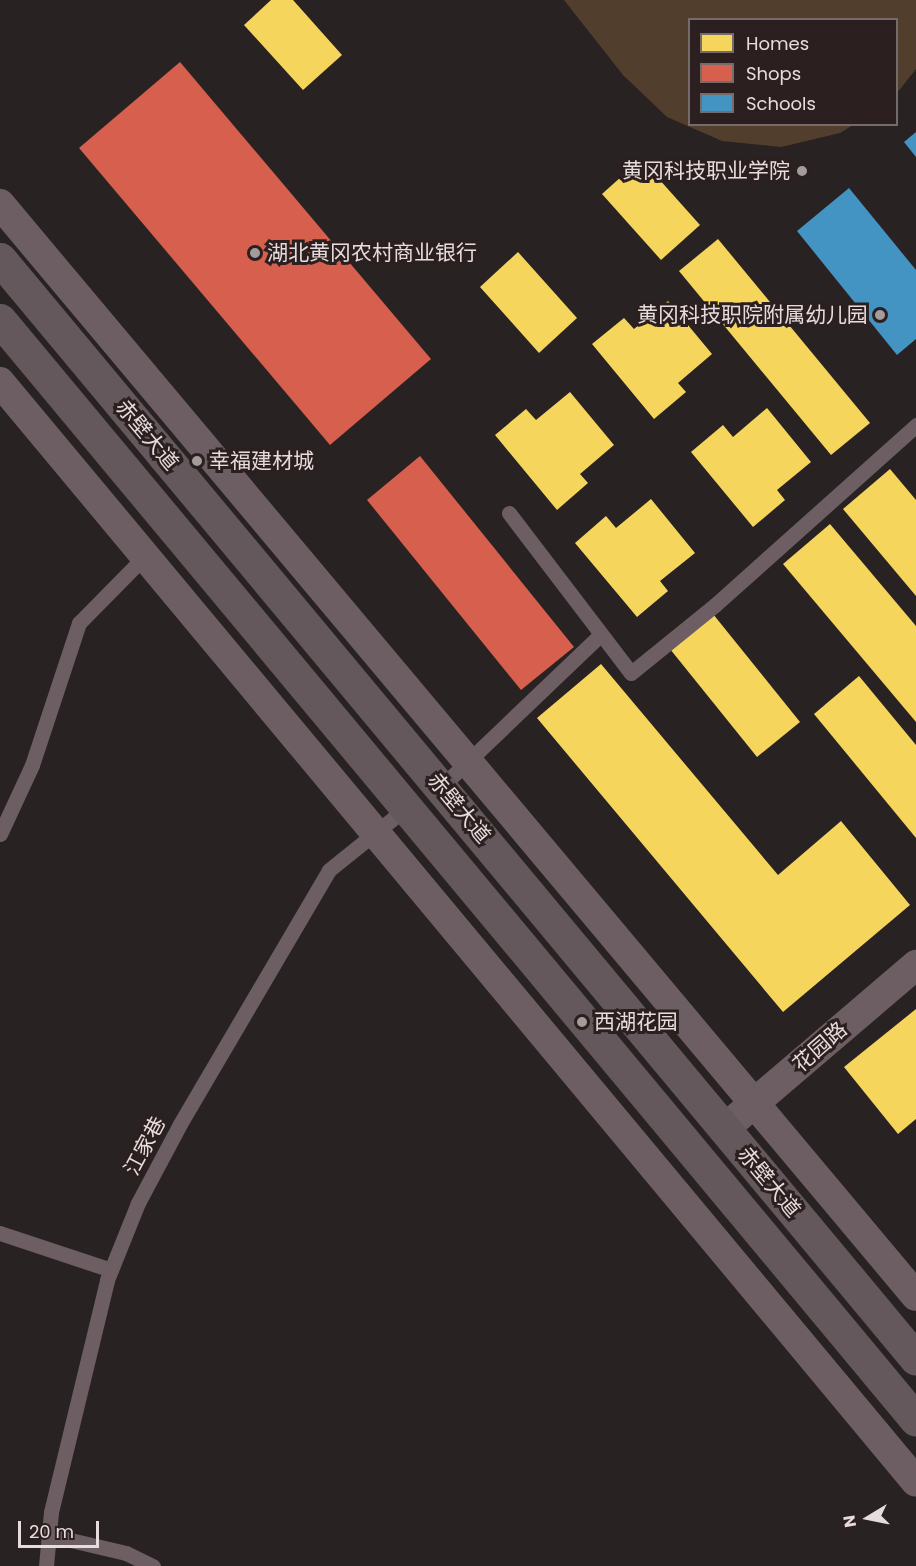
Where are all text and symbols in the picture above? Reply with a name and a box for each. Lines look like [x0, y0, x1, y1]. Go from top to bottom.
legend [688, 18, 898, 126]
text: Homes [746, 31, 809, 56]
text: Shops [746, 61, 801, 86]
text: Schools [746, 91, 816, 116]
place label: 黄冈科技职业学院 [622, 158, 790, 184]
marker: 黄冈科技职业学院 [795, 164, 809, 178]
place label: 湖北黄冈农村商业银行 [267, 240, 477, 266]
marker: 湖北黄冈农村商业银行 [248, 246, 262, 260]
place label: 黄冈科技职院附属幼儿园 [637, 302, 868, 328]
marker: 黄冈科技职院附属幼儿园 [873, 308, 887, 322]
street label: 赤壁大道 [110, 395, 184, 475]
place label: 幸福建材城 [209, 448, 314, 474]
marker: 幸福建材城 [190, 454, 204, 468]
street label: 赤壁大道 [422, 768, 496, 848]
place label: 西湖花园 [594, 1009, 678, 1035]
marker: 西湖花园 [575, 1015, 589, 1029]
street label: 花园路 [788, 1017, 852, 1077]
street label: 江家巷 [119, 1112, 171, 1180]
street label: 赤壁大道 [732, 1142, 806, 1222]
north arrow [838, 1488, 898, 1548]
scale bar [21, 1509, 102, 1547]
text: N [837, 1513, 862, 1529]
text: 20 m [29, 1519, 74, 1544]

